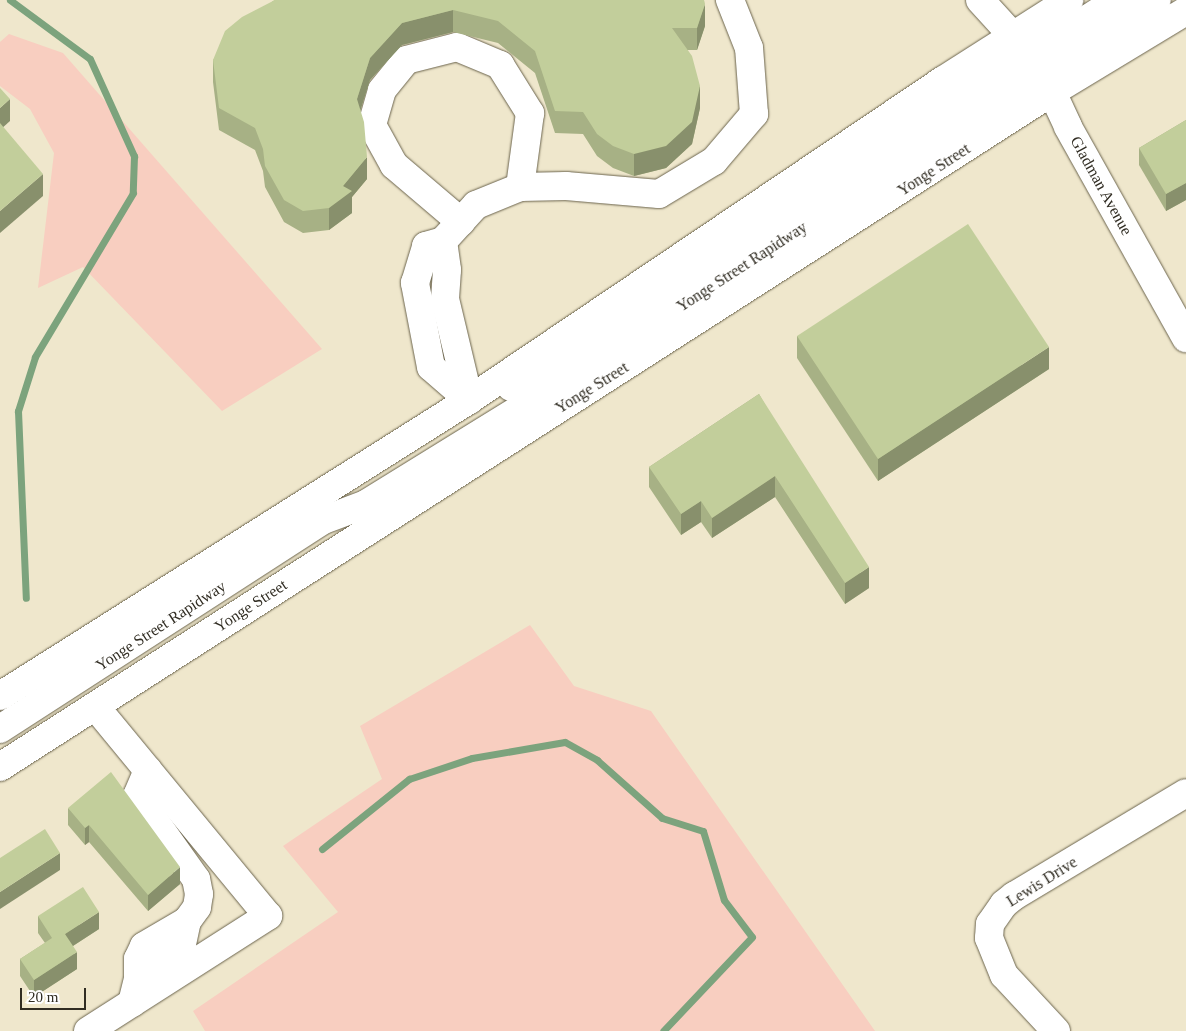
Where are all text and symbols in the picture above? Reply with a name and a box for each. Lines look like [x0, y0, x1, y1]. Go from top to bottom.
street label: Gladman Avenue [1066, 133, 1136, 239]
street label: Yonge Street [894, 140, 974, 200]
street label: Yonge Street Rapidway [673, 218, 811, 316]
street label: Yonge Street [552, 358, 632, 418]
street label: Yonge Street [211, 576, 291, 636]
street label: Yonge Street Rapidway [92, 577, 230, 675]
street label: Lewis Drive [1003, 853, 1081, 911]
scale bar [22, 978, 89, 1010]
text: 20 m [28, 989, 58, 1005]

